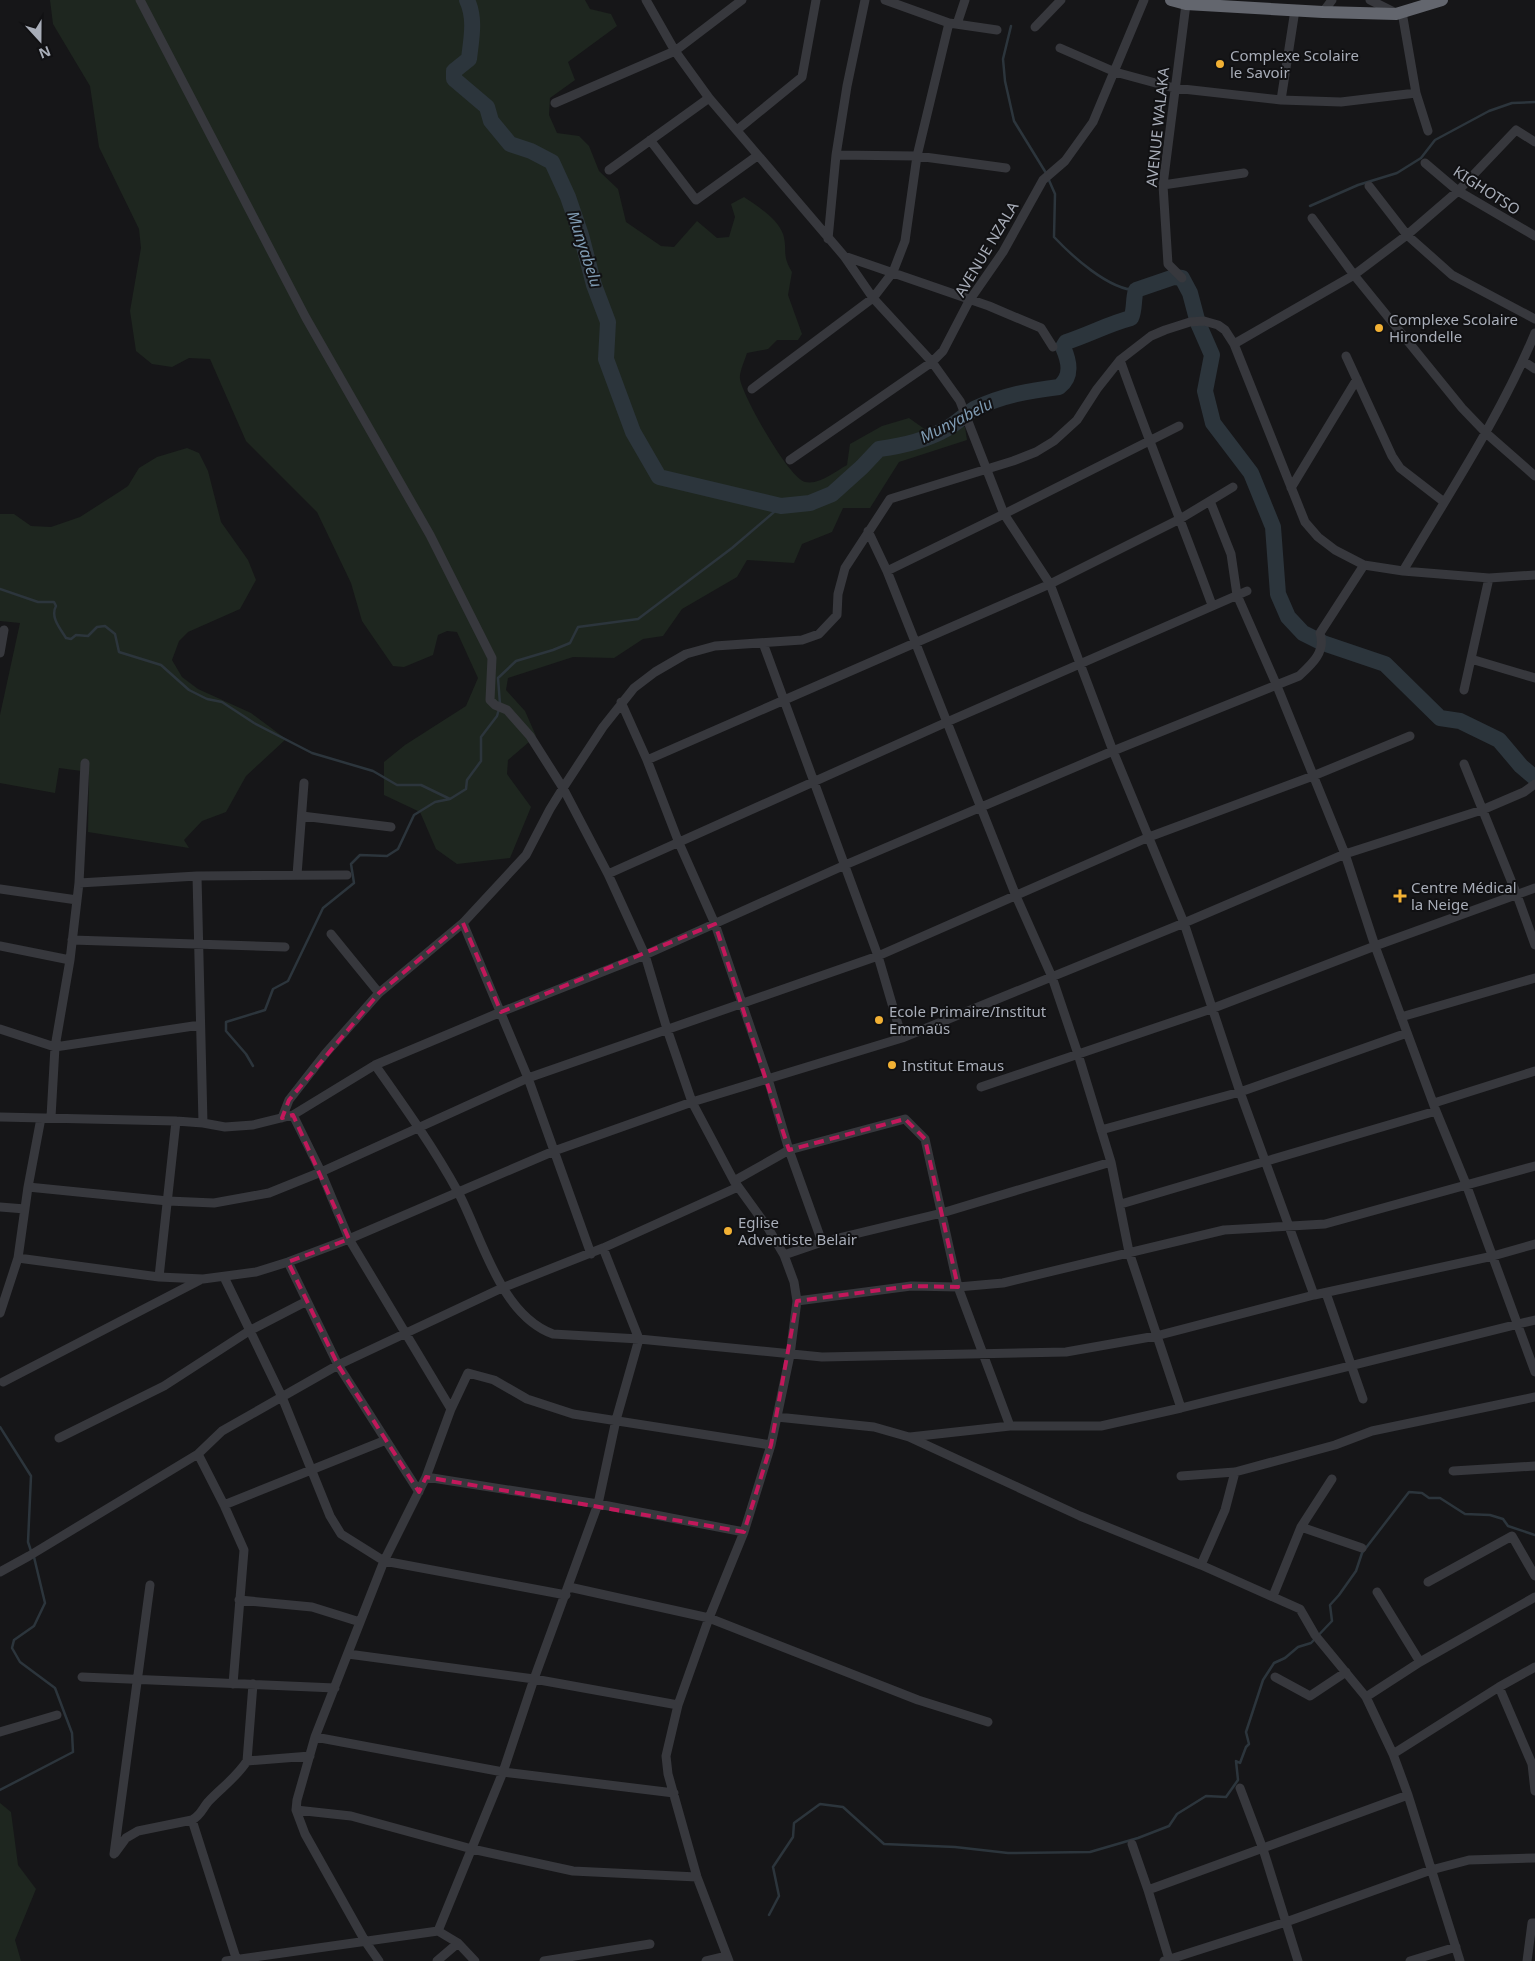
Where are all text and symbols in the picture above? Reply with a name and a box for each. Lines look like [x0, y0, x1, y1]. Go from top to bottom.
north arrow [15, 15, 65, 65]
text: N [36, 42, 54, 64]
place label: Complexe Scolaire le Savoir [1230, 45, 1359, 82]
marker: Complexe Scolaire le Savoir [1214, 58, 1226, 70]
street label: AVENUE WALAKA [1141, 66, 1173, 188]
street label: KIGHOTSO [1450, 161, 1524, 219]
street label: AVENUE NZALA [950, 197, 1023, 300]
water label: Munyabelu [562, 208, 608, 290]
place label: Complexe Scolaire Hirondelle [1389, 309, 1518, 346]
marker: Complexe Scolaire Hirondelle [1373, 322, 1385, 334]
water label: Munyabelu [916, 392, 996, 448]
place label: Centre Médical la Neige [1411, 877, 1517, 914]
marker: Centre Médical la Neige [1393, 889, 1407, 903]
place label: Ecole Primaire/Institut Emmaüs [889, 1001, 1047, 1038]
marker: Ecole Primaire/Institut Emmaüs [873, 1014, 885, 1026]
place label: Institut Emaus [902, 1055, 1004, 1075]
marker: Institut Emaus [886, 1059, 898, 1071]
place label: Eglise Adventiste Belair [738, 1212, 857, 1249]
marker: Eglise Adventiste Belair [722, 1225, 734, 1237]

